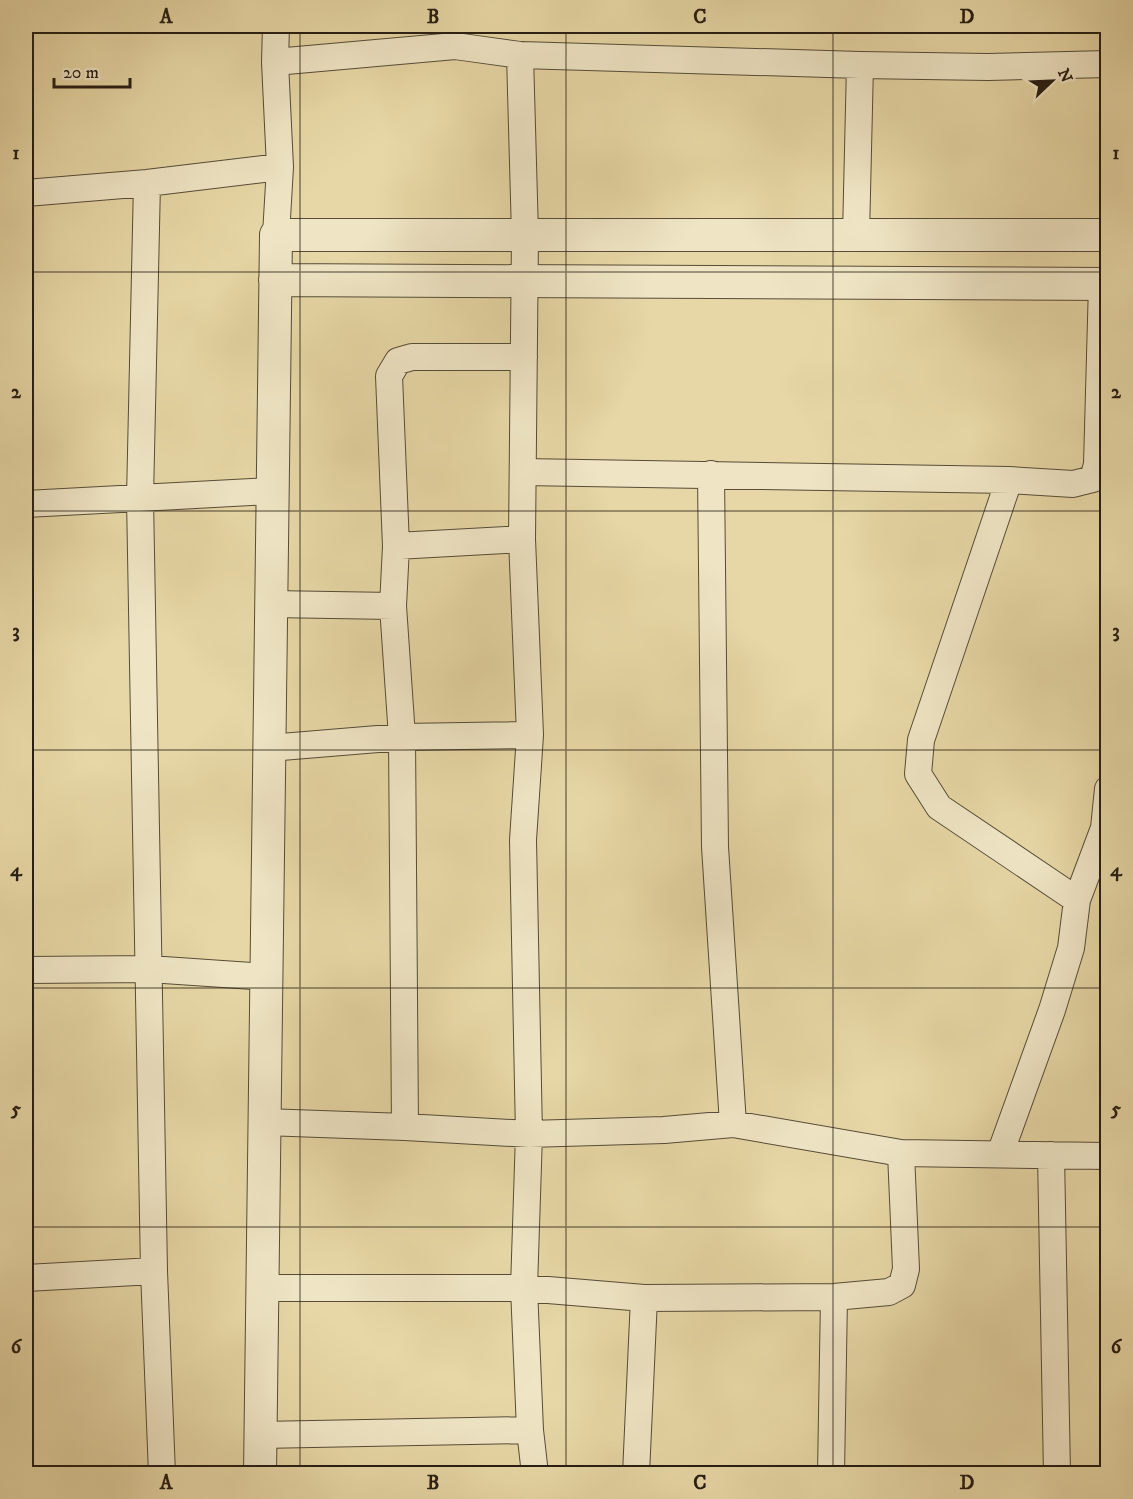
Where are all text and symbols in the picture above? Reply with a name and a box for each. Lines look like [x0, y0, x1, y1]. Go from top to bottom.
text: A [159, 5, 174, 30]
text: B [427, 5, 439, 30]
text: C [693, 5, 707, 30]
text: D [960, 5, 975, 30]
scale bar [54, 51, 130, 89]
north arrow [1022, 51, 1082, 111]
text: 20 m [63, 62, 99, 84]
text: N [1053, 66, 1077, 85]
text: 1 [12, 141, 20, 166]
text: 1 [1112, 141, 1120, 166]
text: 2 [11, 380, 22, 405]
text: 2 [1111, 380, 1122, 405]
text: 3 [12, 619, 20, 644]
text: 3 [1112, 619, 1120, 644]
text: 4 [10, 858, 23, 883]
text: 4 [1110, 858, 1123, 883]
text: 5 [10, 1097, 21, 1122]
text: 5 [1110, 1097, 1121, 1122]
text: 6 [11, 1335, 23, 1360]
text: 6 [1111, 1335, 1123, 1360]
text: A [159, 1471, 174, 1496]
text: B [427, 1471, 439, 1496]
text: C [693, 1471, 707, 1496]
text: D [960, 1471, 975, 1496]

